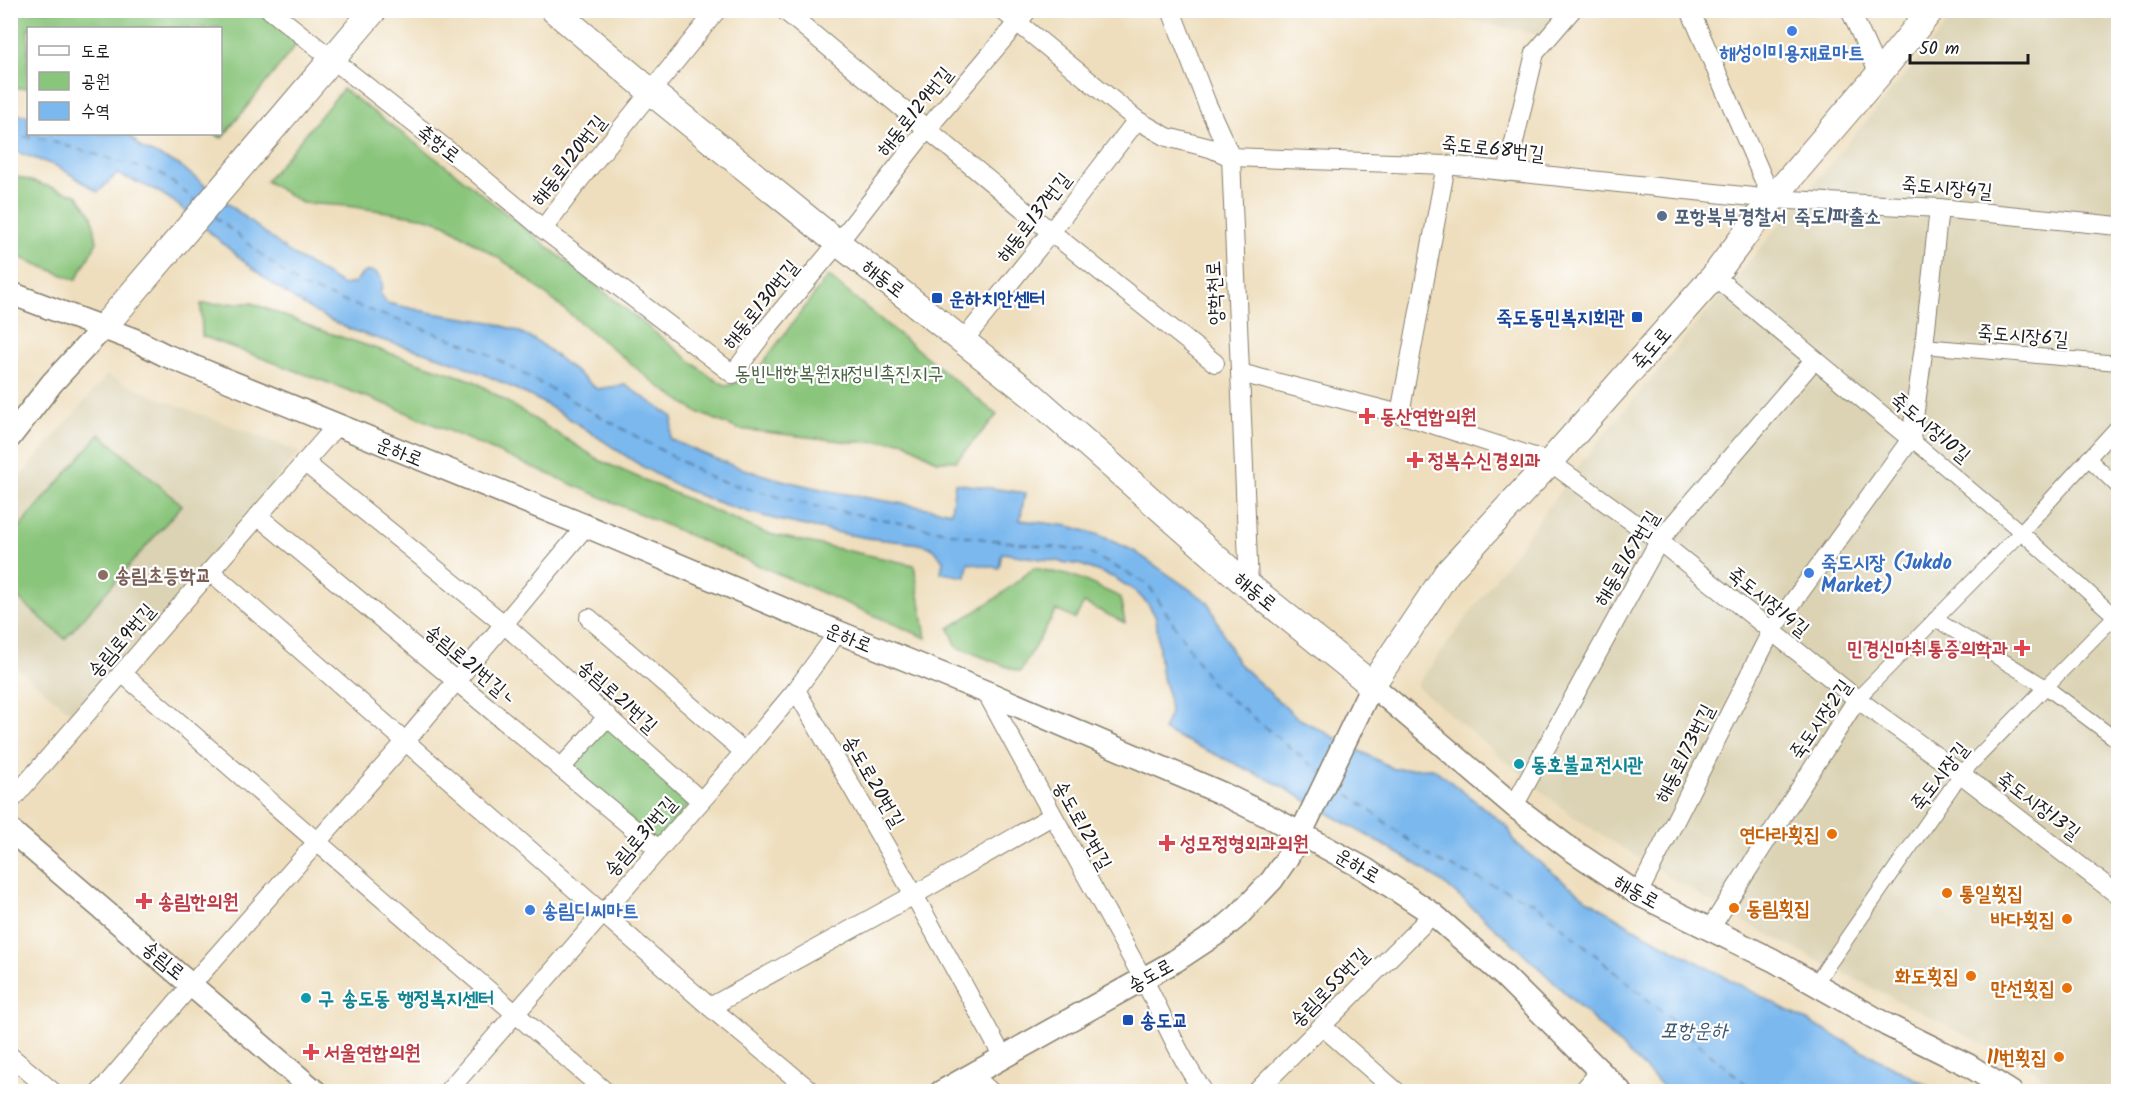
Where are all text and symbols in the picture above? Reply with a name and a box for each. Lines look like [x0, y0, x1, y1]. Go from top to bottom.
marker: 해성이미용재료마트 [1785, 24, 1799, 38]
legend [27, 27, 222, 135]
scale bar [1910, 27, 2028, 65]
text: 50 m [1919, 35, 1959, 64]
text: 도로 [81, 38, 110, 67]
place label: 해성이미용재료마트 [1720, 38, 1864, 70]
street label: 해동로129번길 [869, 60, 962, 164]
text: 공원 [81, 68, 110, 97]
text: 수역 [81, 98, 110, 127]
street label: 해동로120번길 [524, 109, 616, 214]
street label: 축항로 [409, 117, 467, 172]
street label: 죽도로68번길 [1440, 129, 1546, 171]
street label: 해동로137번길 [989, 166, 1080, 270]
street label: 죽도시장4길 [1900, 169, 1994, 209]
place label: 포항북부경찰서 죽도1파출소 [1674, 202, 1881, 234]
marker: 포항북부경찰서 죽도1파출소 [1655, 209, 1669, 223]
street label: 해동로 [854, 252, 912, 307]
street label: 해동로130번길 [715, 253, 808, 357]
street label: 양학천로 [1198, 260, 1234, 326]
place label: 운하치안센터 [949, 284, 1046, 316]
marker: 운하치안센터 [930, 291, 944, 305]
place label: 죽도동민복지회관 [1496, 303, 1625, 335]
marker: 죽도동민복지회관 [1630, 310, 1644, 324]
street label: 죽도시장6길 [1976, 317, 2070, 357]
street label: 죽도로 [1625, 321, 1680, 378]
park label: 동빈내항복원재정비촉진지구 [734, 359, 944, 391]
street label: 죽도시장10길 [1882, 385, 1977, 472]
place label: 동산연합의원 [1380, 402, 1477, 434]
marker: 동산연합의원 [1358, 407, 1376, 425]
street label: 운하로 [371, 429, 428, 477]
place label: 정복수신경외과 [1428, 446, 1541, 478]
marker: 정복수신경외과 [1406, 451, 1424, 469]
street label: 해동로167번길 [1586, 505, 1669, 613]
place label: 죽도시장 (Jukdo Market) [1821, 548, 1952, 603]
street label: 죽도시장14길 [1720, 559, 1816, 646]
place label: 송림초등학교 [115, 561, 212, 593]
street label: 해동로 [1226, 565, 1283, 620]
marker: 죽도시장 (Jukdo Market) [1802, 566, 1816, 580]
marker: 송림초등학교 [96, 568, 110, 582]
street label: 송림로9번길 [81, 597, 164, 686]
street label: 운하로 [820, 615, 877, 663]
street label: 송림로21번길ㄴ [417, 617, 525, 716]
place label: 민경신마취통증의학과 [1847, 634, 2008, 666]
marker: 민경신마취통증의학과 [2013, 639, 2031, 657]
street label: 송림로21번길 [569, 653, 664, 742]
street label: 죽도시장2길 [1782, 673, 1861, 767]
street label: 해동로173번길 [1647, 699, 1724, 809]
street label: 송도로20번길 [833, 730, 912, 834]
street label: 죽도시장길 [1903, 736, 1978, 819]
place label: 동호불교전시관 [1531, 750, 1644, 782]
marker: 동호불교전시관 [1512, 757, 1526, 771]
street label: 죽도시장13길 [1989, 764, 2087, 849]
street label: 송도로12번길 [1043, 775, 1119, 877]
street label: 송림로31번길 [597, 790, 686, 885]
place label: 연다라횟집 [1740, 820, 1820, 852]
marker: 연다라횟집 [1825, 827, 1839, 841]
place label: 성모정형외과의원 [1180, 829, 1309, 861]
marker: 성모정형외과의원 [1158, 834, 1176, 852]
street label: 운하로 [1328, 841, 1386, 893]
street label: 해동로 [1607, 867, 1665, 919]
place label: 통일횟집 [1959, 879, 2023, 911]
marker: 통일횟집 [1940, 886, 1954, 900]
place label: 송림한의원 [158, 887, 238, 919]
marker: 송림한의원 [135, 892, 153, 910]
place label: 동림횟집 [1746, 894, 1810, 926]
place label: 송림디씨마트 [542, 896, 639, 928]
marker: 동림횟집 [1727, 901, 1741, 915]
marker: 송림디씨마트 [523, 903, 537, 917]
place label: 바다횟집 [1991, 905, 2055, 937]
marker: 바다횟집 [2060, 912, 2074, 926]
street label: 송림로 [134, 934, 191, 989]
street label: 송림로55번길 [1283, 941, 1378, 1036]
street label: 송도로 [1122, 951, 1180, 1002]
place label: 화도횟집 [1895, 962, 1959, 994]
marker: 화도횟집 [1964, 969, 1978, 983]
place label: 만선횟집 [1991, 974, 2055, 1006]
marker: 만선횟집 [2060, 981, 2074, 995]
place label: 구 송도동 행정복지센터 [318, 984, 494, 1016]
marker: 구 송도동 행정복지센터 [299, 991, 313, 1005]
place label: 송도교 [1140, 1006, 1188, 1038]
marker: 송도교 [1121, 1013, 1135, 1027]
water label: 포항운하 [1660, 1015, 1729, 1048]
place label: 서울연합의원 [324, 1038, 421, 1070]
marker: 서울연합의원 [302, 1043, 320, 1061]
place label: 11번횟집 [1987, 1043, 2047, 1075]
marker: 11번횟집 [2052, 1050, 2066, 1064]

